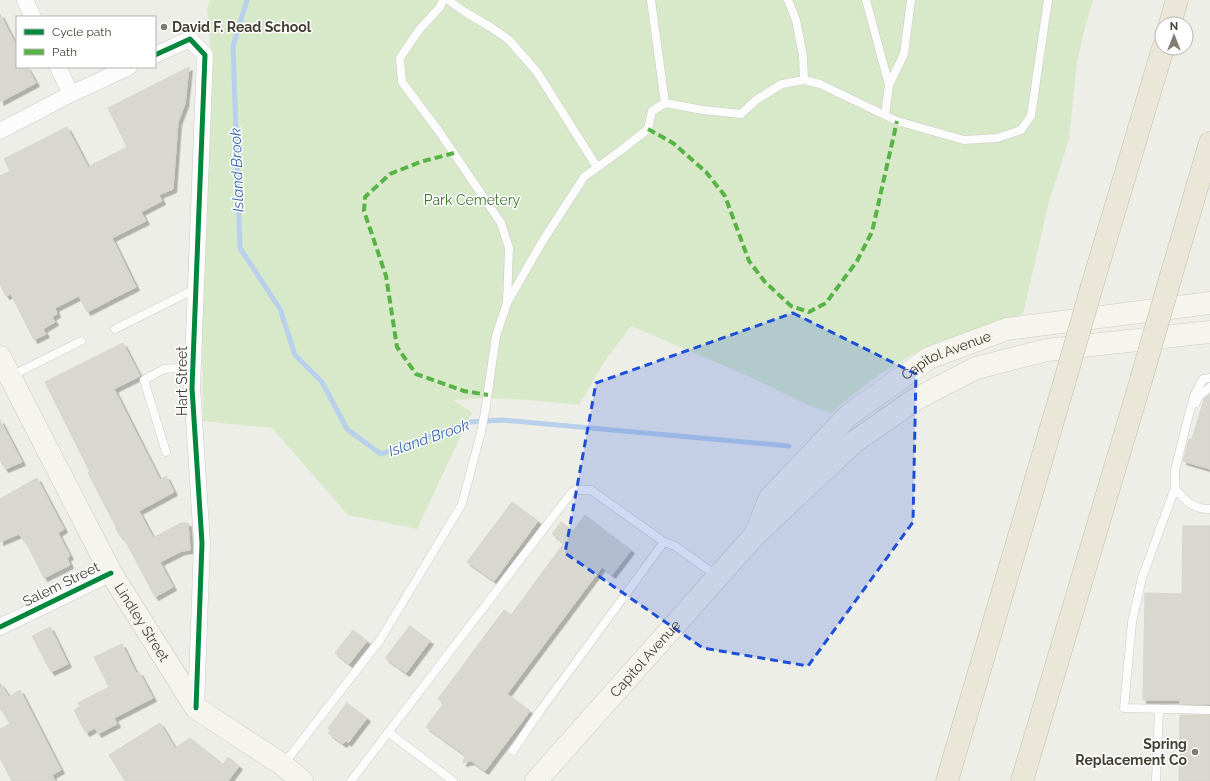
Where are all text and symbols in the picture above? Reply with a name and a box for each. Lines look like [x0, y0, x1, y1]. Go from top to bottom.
legend [16, 16, 156, 68]
north arrow [1154, 16, 1194, 56]
place label: David F. Read School [172, 19, 312, 35]
text: N [1170, 20, 1178, 33]
marker: David F. Read School [159, 22, 169, 32]
text: Cycle path [52, 25, 111, 39]
text: Path [52, 45, 77, 59]
water label: Island Brook [227, 128, 247, 212]
park label: Park Cemetery [424, 192, 521, 208]
street label: Capitol Avenue [898, 328, 993, 383]
street label: Hart Street [174, 346, 190, 416]
water label: Island Brook [386, 416, 472, 460]
street label: Salem Street [20, 558, 102, 609]
street label: Lindley Street [111, 580, 173, 665]
street label: Capitol Avenue [607, 617, 683, 700]
place label: Spring Replacement Co [1075, 736, 1188, 768]
marker: Spring Replacement Co [1190, 747, 1200, 757]

